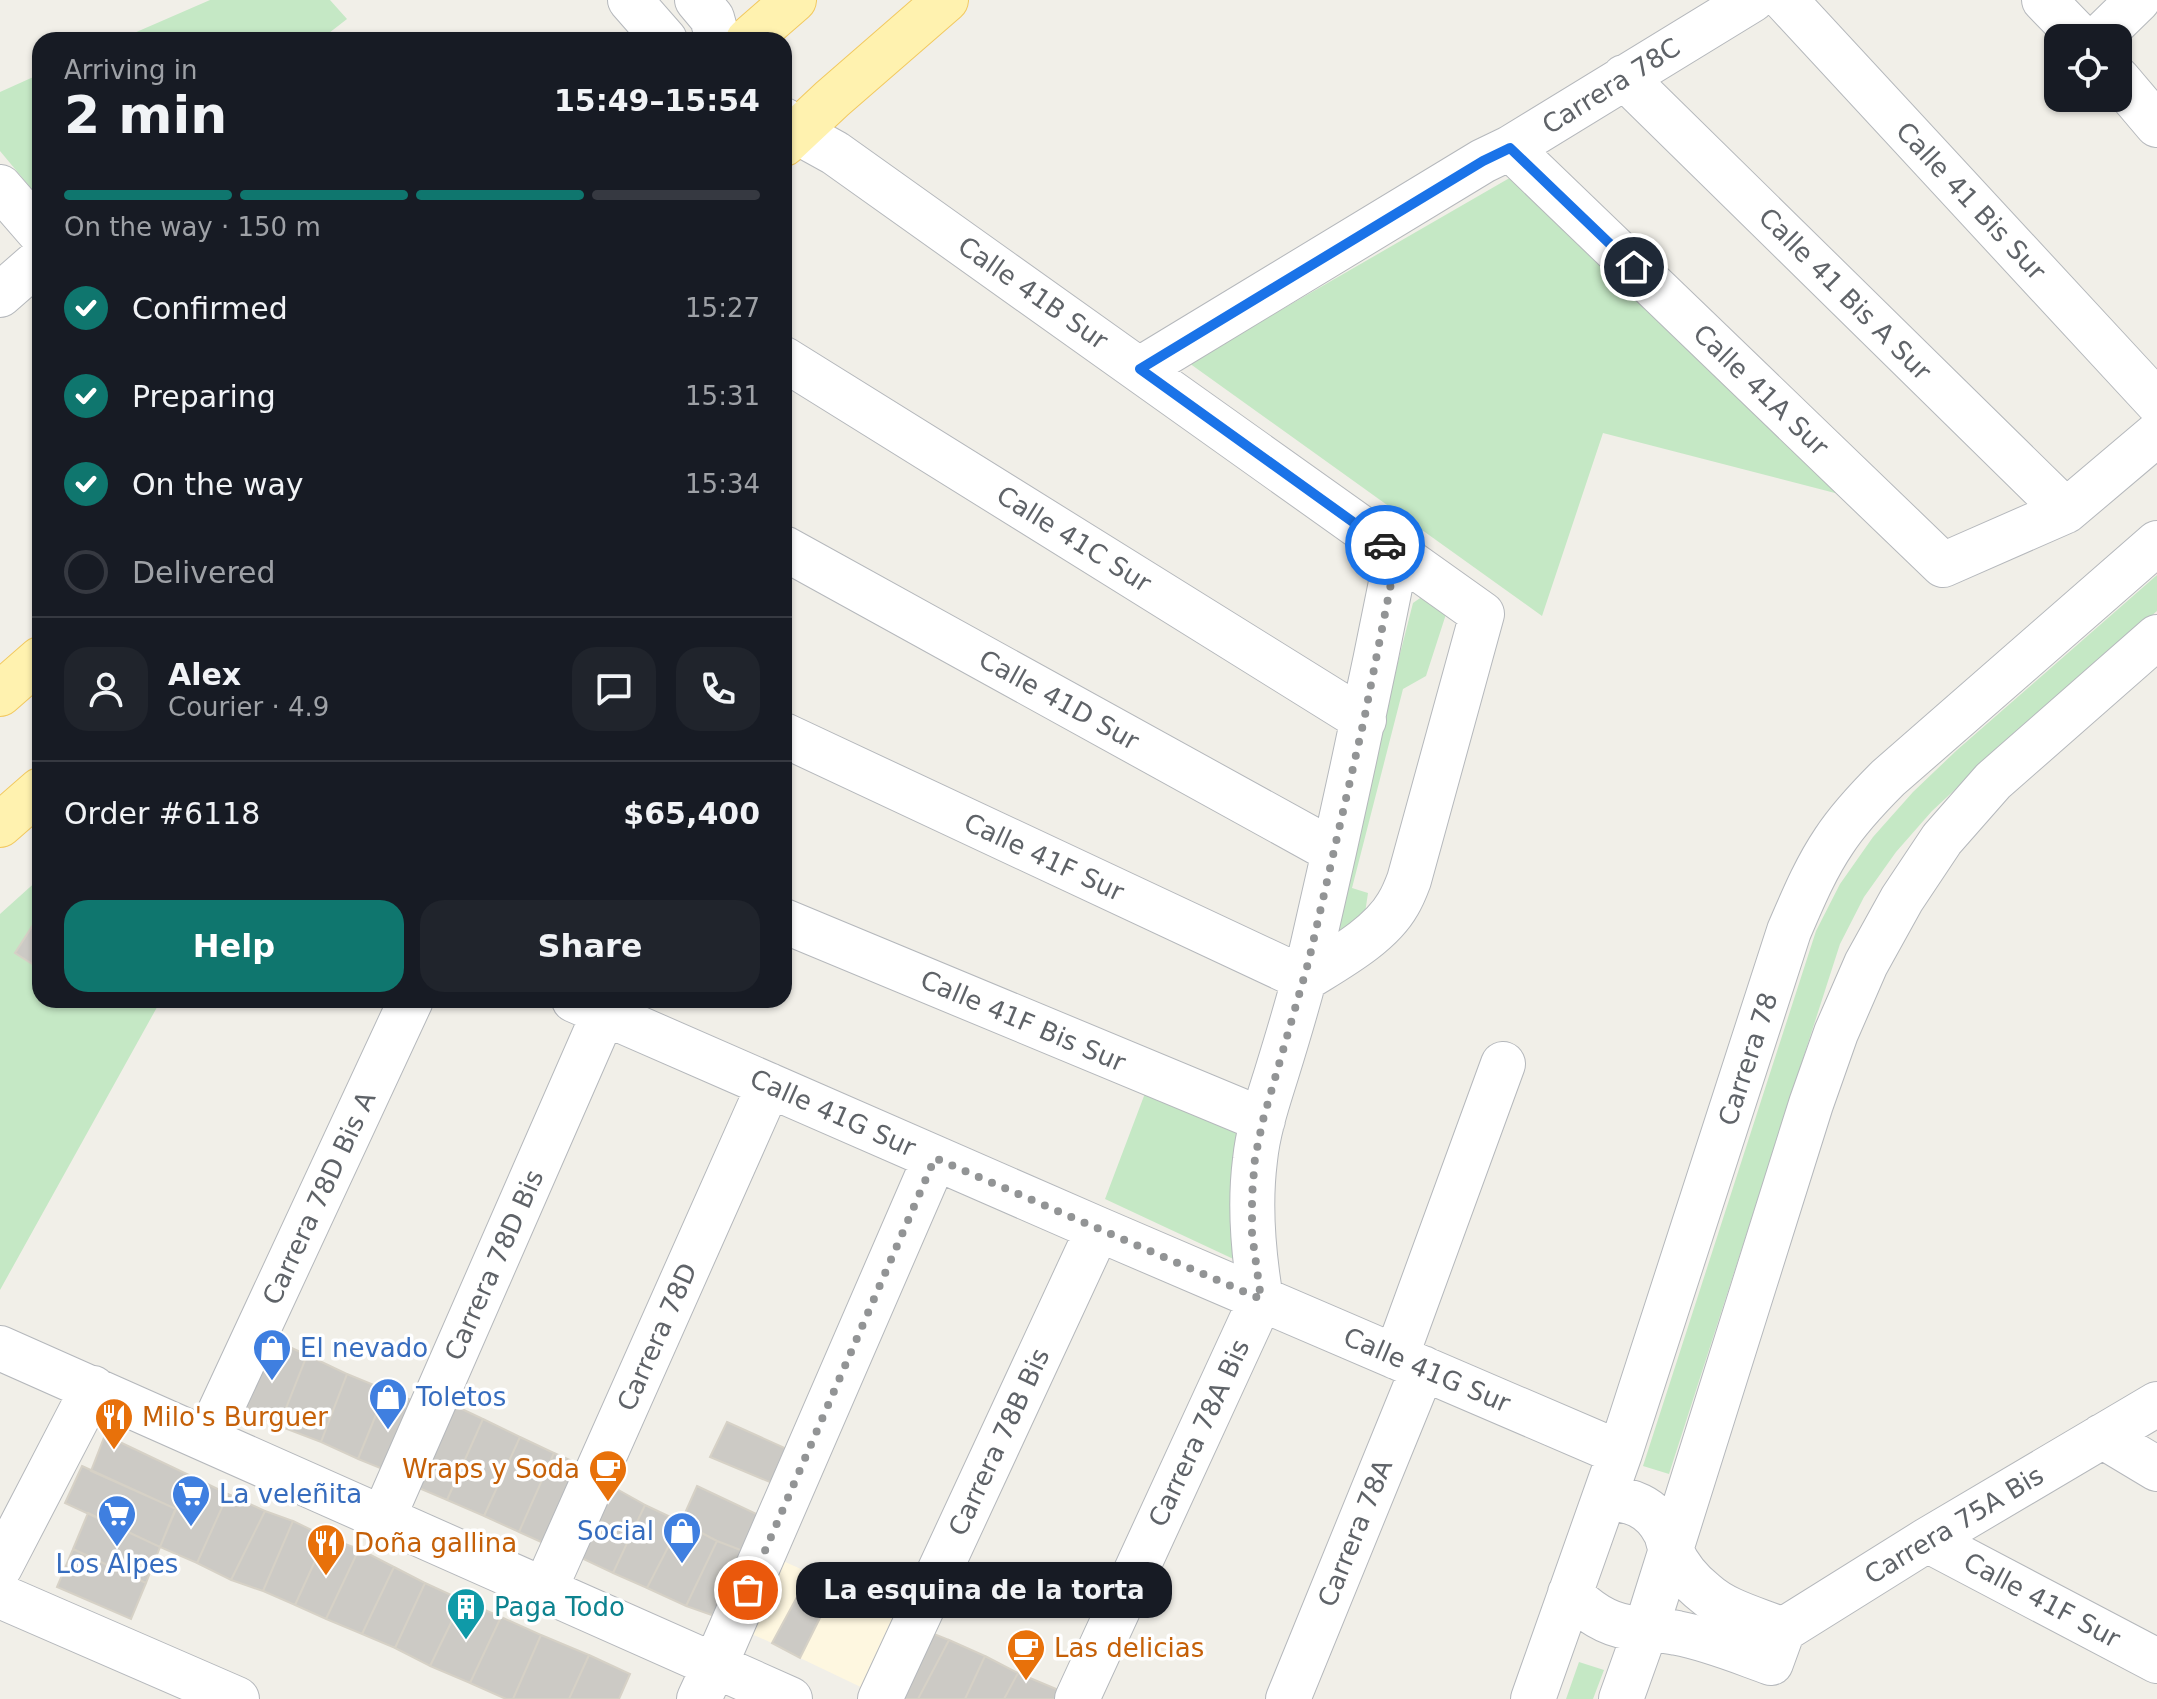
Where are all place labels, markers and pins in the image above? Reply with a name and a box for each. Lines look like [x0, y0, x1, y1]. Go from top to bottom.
pin [1600, 233, 1668, 301]
shop icon: El nevado [251, 1327, 293, 1382]
place label: El nevado [300, 1333, 428, 1363]
shop icon: Toletos [367, 1376, 409, 1431]
place label: Toletos [415, 1382, 506, 1412]
restaurant icon: Milo's Burguer [93, 1396, 135, 1451]
place label: Milo's Burguer [142, 1402, 328, 1432]
cafe icon: Wraps y Soda [587, 1448, 629, 1503]
place label: Wraps y Soda [402, 1454, 580, 1484]
supermarket icon: La veleñita [170, 1473, 212, 1528]
place label: La veleñita [219, 1479, 362, 1509]
supermarket icon: Los Alpes [96, 1493, 138, 1548]
shop icon: Social [661, 1510, 703, 1565]
place label: Social [577, 1516, 654, 1546]
restaurant icon: Doña gallina [305, 1522, 347, 1577]
place label: Doña gallina [354, 1528, 517, 1558]
place label: Los Alpes [56, 1549, 178, 1579]
pin [714, 1556, 782, 1624]
callout: La esquina de la torta [796, 1562, 1172, 1618]
building icon: Paga Todo [445, 1586, 487, 1641]
place label: Paga Todo [494, 1592, 625, 1622]
cafe icon: Las delicias [1005, 1627, 1047, 1682]
place label: Las delicias [1054, 1633, 1204, 1663]

